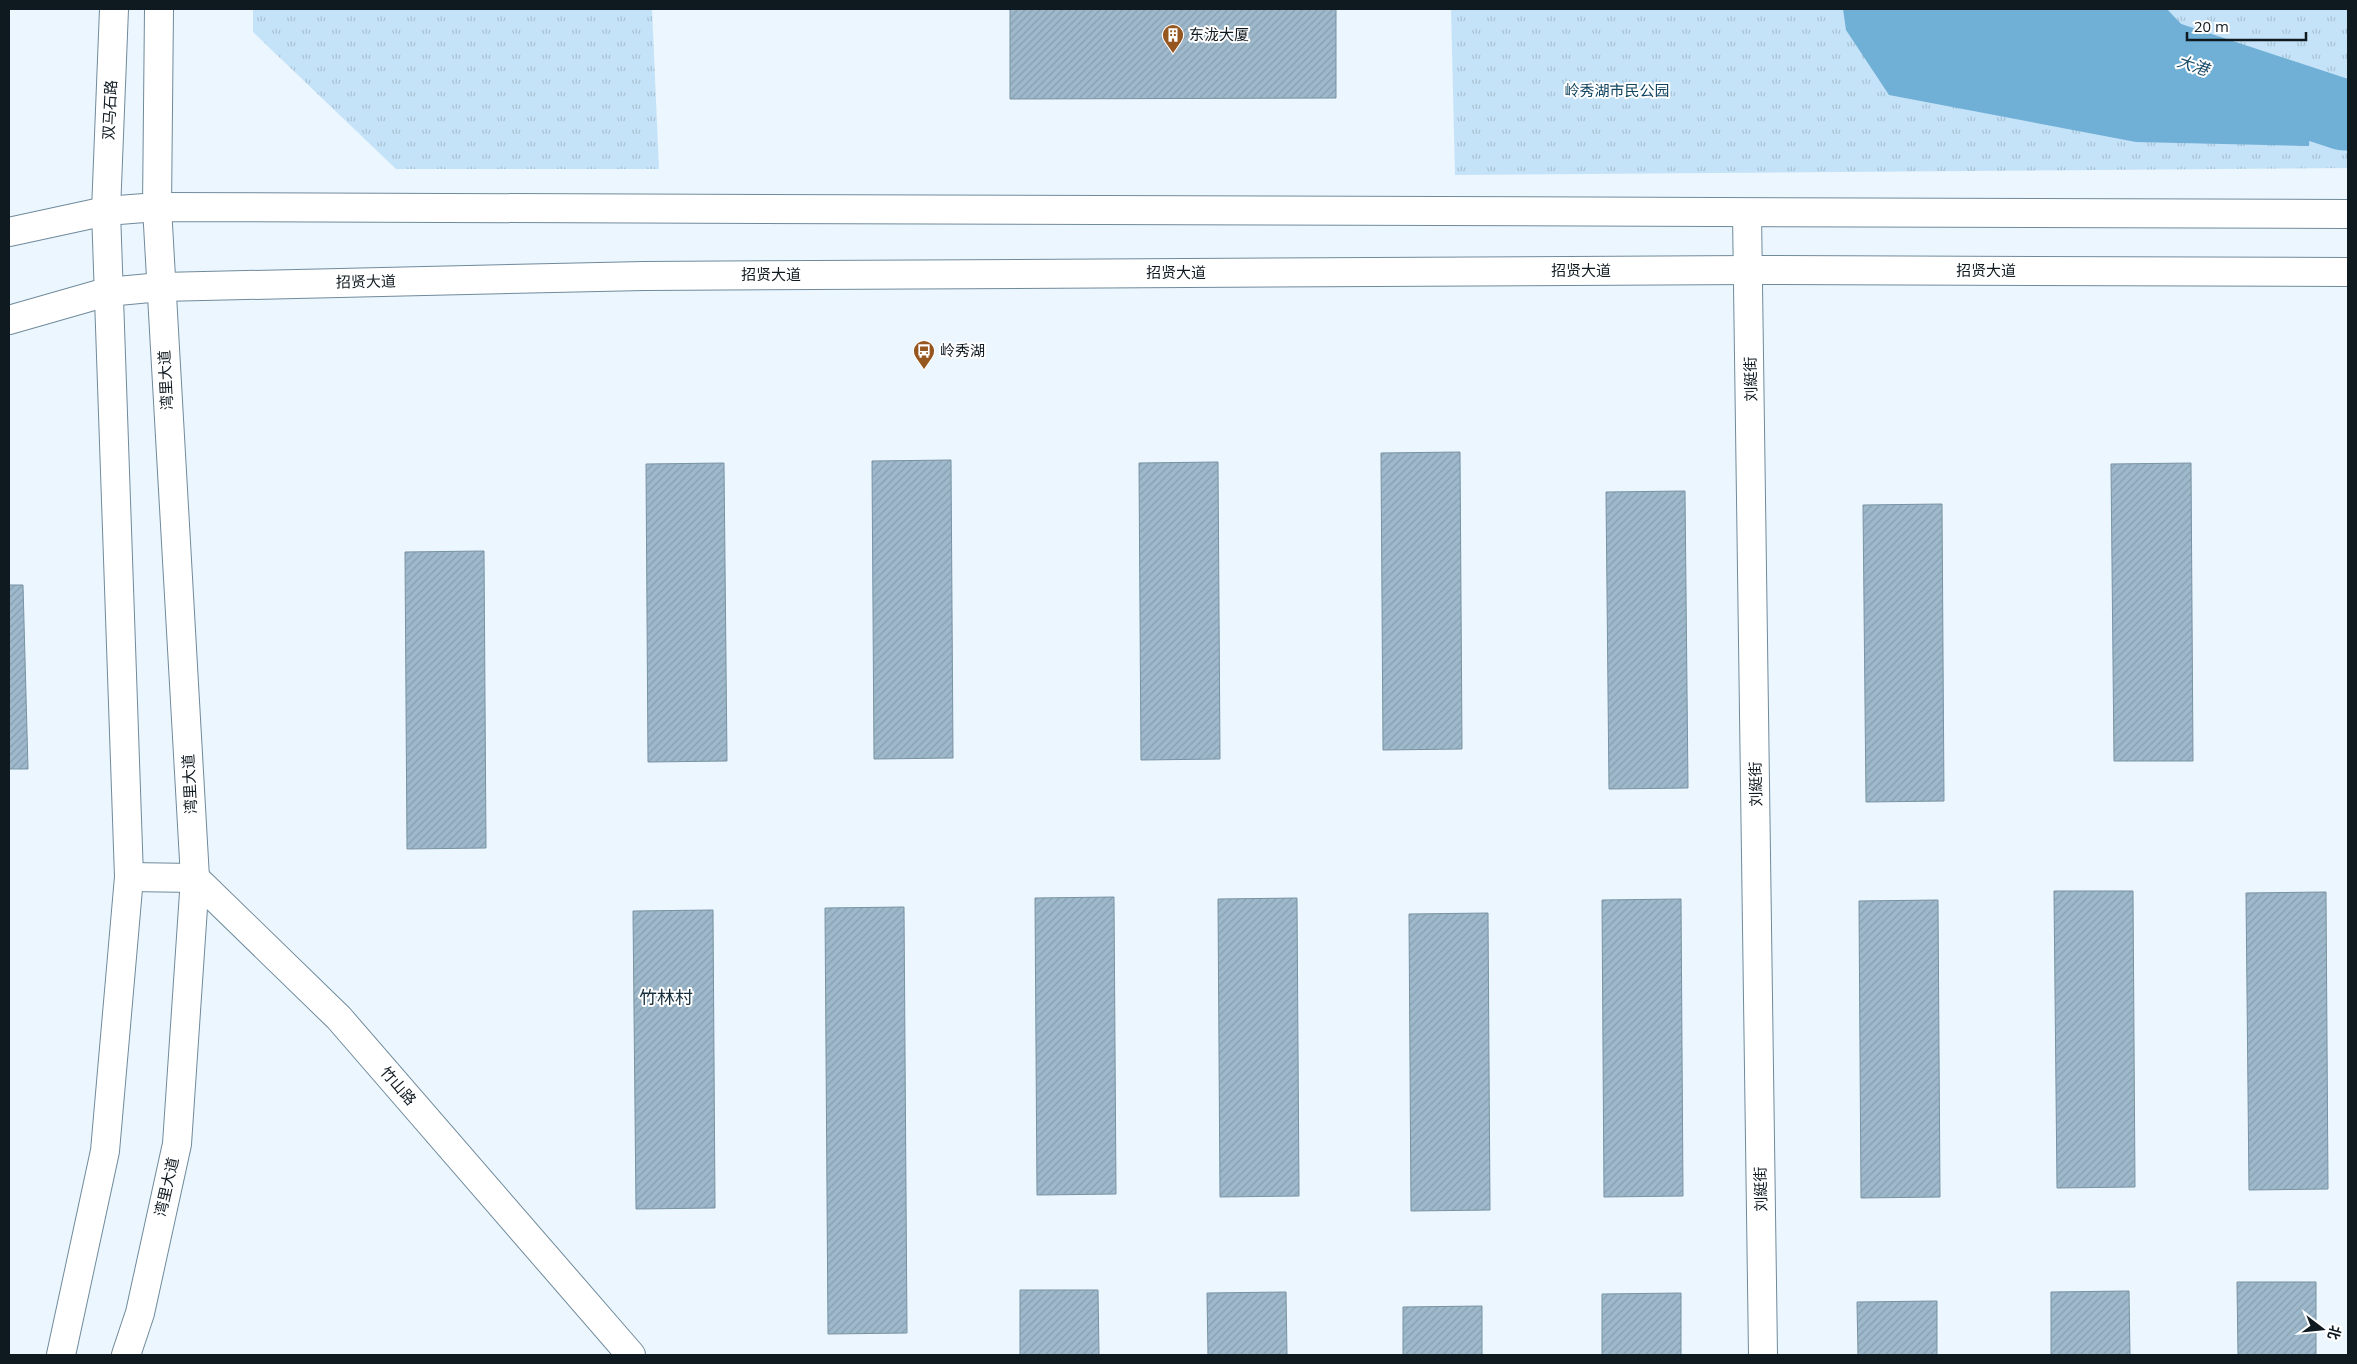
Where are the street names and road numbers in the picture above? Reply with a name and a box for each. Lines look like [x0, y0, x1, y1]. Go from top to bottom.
street label: 双马石路 [97, 79, 121, 140]
street label: 招贤大道 [1551, 260, 1611, 280]
street label: 招贤大道 [1956, 260, 2016, 280]
street label: 招贤大道 [1146, 262, 1206, 282]
street label: 招贤大道 [741, 264, 801, 284]
street label: 招贤大道 [336, 270, 396, 292]
street label: 湾里大道 [153, 350, 177, 411]
street label: 刘綎街 [1740, 356, 1760, 402]
street label: 湾里大道 [177, 754, 201, 815]
street label: 刘綎街 [1745, 761, 1765, 807]
street label: 竹山路 [376, 1062, 421, 1109]
street label: 湾里大道 [150, 1155, 183, 1218]
street label: 刘綎街 [1750, 1166, 1770, 1212]

